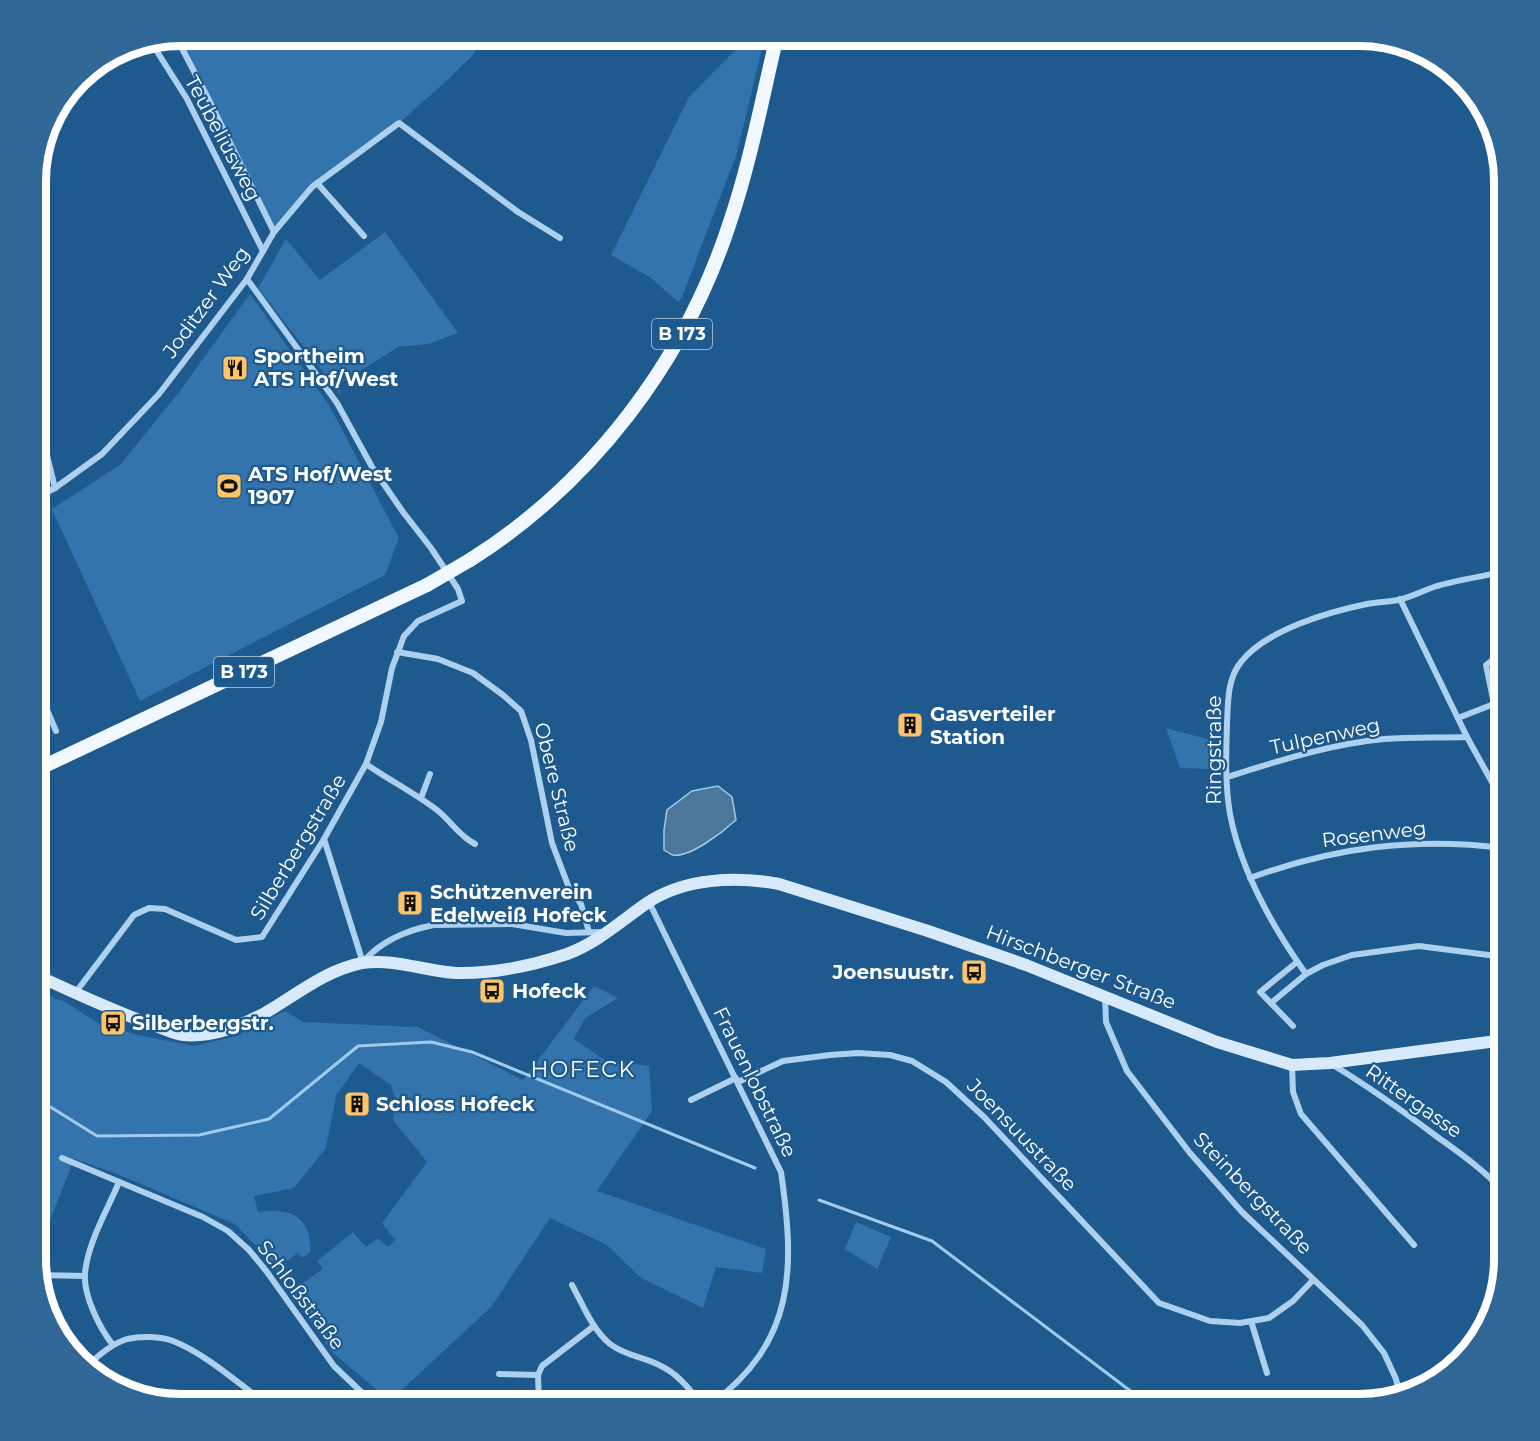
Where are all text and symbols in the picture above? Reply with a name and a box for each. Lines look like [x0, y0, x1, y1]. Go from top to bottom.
street label: Teubeliusweg [180, 71, 266, 205]
street label: Joditzer Weg [157, 242, 254, 363]
road number: B 173 [652, 319, 712, 349]
place label: Sportheim ATS Hof/West [253, 344, 399, 391]
restaurant icon: Sportheim ATS Hof/West [220, 353, 250, 383]
place label: ATS Hof/West 1907 [247, 462, 393, 509]
sports icon: ATS Hof/West 1907 [214, 471, 244, 501]
road number: B 173 [214, 657, 274, 687]
street label: Ringstraße [1202, 695, 1226, 805]
place label: Gasverteiler Station [930, 702, 1056, 749]
building icon: Gasverteiler Station [895, 710, 925, 740]
street label: Tulpenweg [1268, 713, 1382, 759]
street label: Obere Straße [529, 720, 585, 854]
street label: Silberbergstraße [245, 770, 351, 924]
street label: Rosenweg [1320, 816, 1428, 852]
place label: Schützenverein Edelweiß Hofeck [430, 880, 608, 927]
building icon: Schützenverein Edelweiß Hofeck [395, 888, 425, 918]
street label: Hirschberger Straße [983, 920, 1179, 1014]
bus stop icon: Joensuustr. [959, 957, 989, 987]
place label: Joensuustr. [832, 960, 954, 984]
bus stop icon: Hofeck [477, 976, 507, 1006]
place label: Hofeck [512, 979, 587, 1003]
street label: Frauenlobstraße [708, 1003, 802, 1161]
bus stop icon: Silberbergstr. [98, 1008, 128, 1038]
place label: Silberbergstr. [132, 1011, 274, 1035]
district label: HOFECK [530, 1056, 636, 1083]
street label: Rittergasse [1361, 1059, 1467, 1143]
street label: Joensuustraße [962, 1073, 1082, 1196]
building icon: Schloss Hofeck [342, 1089, 372, 1119]
place label: Schloss Hofeck [376, 1092, 536, 1116]
street label: Steinbergstraße [1189, 1127, 1317, 1259]
street label: Schloßstraße [252, 1236, 350, 1354]

